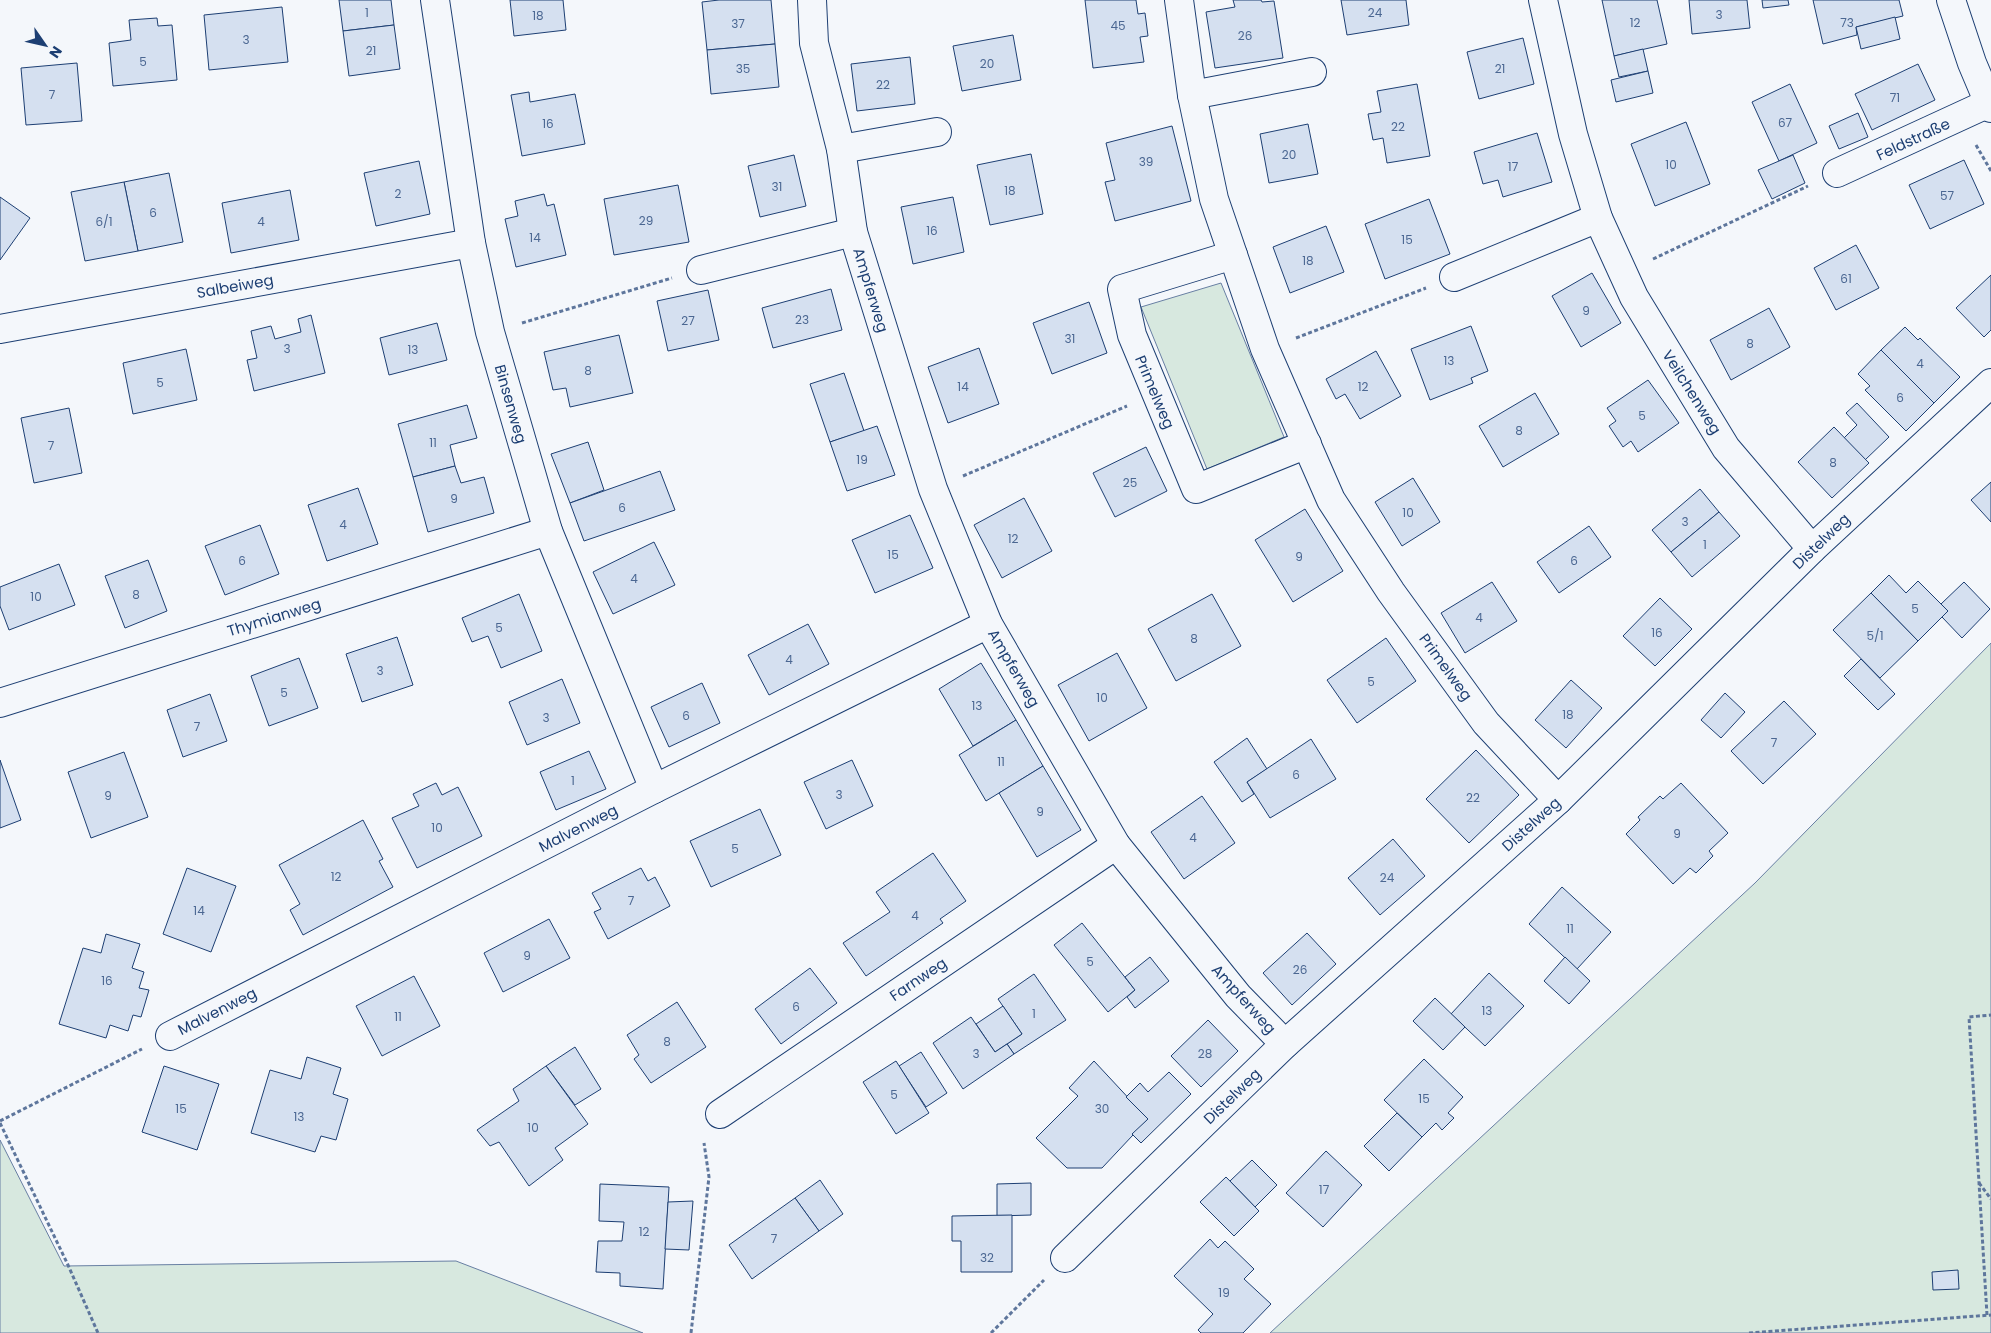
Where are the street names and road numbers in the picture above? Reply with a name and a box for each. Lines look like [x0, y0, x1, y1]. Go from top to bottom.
street label: Feldstraße [1873, 113, 1953, 165]
street label: Ampferweg [848, 245, 894, 335]
street label: Salbeiweg [195, 269, 275, 303]
street label: Veilchenweg [1658, 346, 1726, 438]
street label: Primelweg [1130, 352, 1180, 432]
street label: Binsenweg [490, 362, 532, 446]
street label: Distelweg [1788, 508, 1854, 574]
street label: Thymianweg [225, 593, 323, 641]
street label: Ampferweg [983, 625, 1045, 711]
street label: Primelweg [1415, 629, 1477, 705]
street label: Distelweg [1497, 792, 1565, 856]
street label: Malvenweg [535, 799, 621, 857]
street label: Farnweg [885, 952, 951, 1006]
street label: Ampferweg [1207, 960, 1281, 1038]
street label: Malvenweg [174, 982, 260, 1040]
street label: Distelweg [1199, 1063, 1265, 1129]

